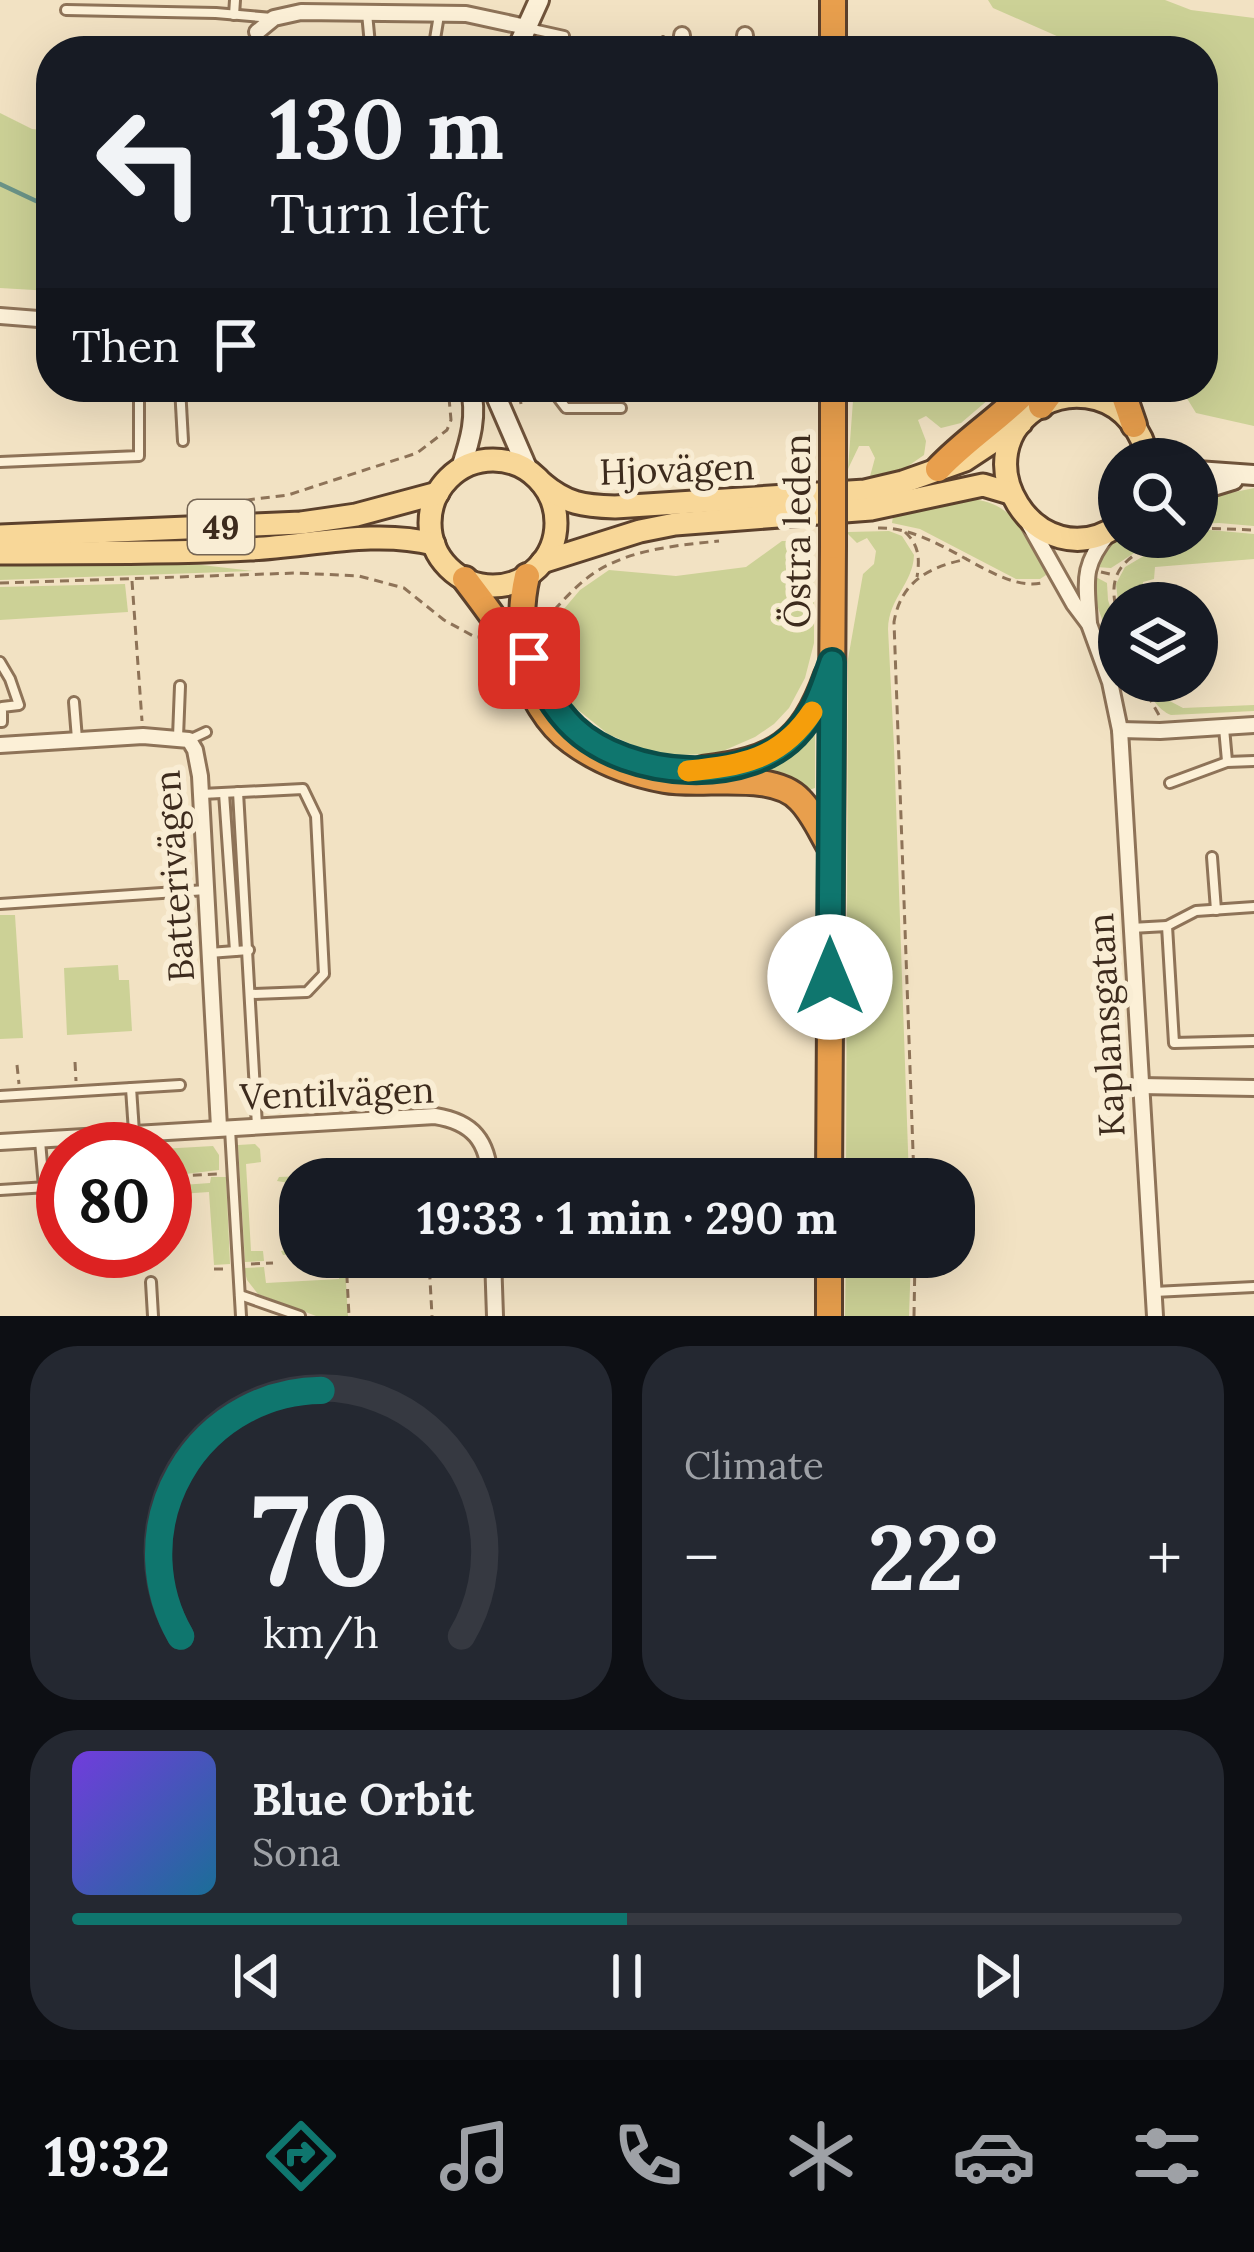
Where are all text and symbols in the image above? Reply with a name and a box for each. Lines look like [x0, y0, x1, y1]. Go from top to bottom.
text: 130 m [270, 74, 504, 182]
icon: left [72, 84, 228, 240]
text: Turn left [270, 179, 490, 248]
icon: arrive [203, 312, 269, 378]
text: Then [72, 317, 179, 374]
street label: Östra leden [774, 434, 820, 628]
map controls [1098, 438, 1218, 702]
button: search [1098, 438, 1218, 558]
street label: Hjovägen [599, 443, 755, 495]
road number: 49 [188, 500, 254, 554]
button: layers [1098, 582, 1218, 702]
pin [478, 607, 580, 709]
icon: arrive [496, 625, 562, 691]
street label: Batterivägen [144, 769, 204, 983]
street label: Kaplansgatan [1077, 912, 1135, 1138]
position arrow [767, 914, 893, 1040]
street label: Ventilvägen [238, 1067, 435, 1119]
speed limit sign: 80 [36, 1122, 192, 1278]
text: 19:33 · 1 min · 290 m [417, 1189, 837, 1246]
text: Climate [684, 1440, 824, 1490]
text: 70 [252, 1459, 390, 1619]
text: 22° [868, 1499, 998, 1615]
text: − [684, 1515, 719, 1599]
text: + [1147, 1515, 1182, 1599]
text: km/h [263, 1605, 379, 1660]
text: Blue Orbit [252, 1770, 474, 1827]
text: Sona [252, 1827, 341, 1877]
icon: previous [224, 1943, 290, 2009]
icon: pause [594, 1943, 660, 2009]
icon: next [964, 1943, 1030, 2009]
icon: directions [259, 2114, 343, 2198]
icon: music [433, 2114, 517, 2198]
icon: phone [606, 2114, 690, 2198]
icon: climate [779, 2114, 863, 2198]
icon: car [952, 2114, 1036, 2198]
icon: filters [1125, 2114, 1209, 2198]
text: 19:32 [45, 2122, 170, 2191]

